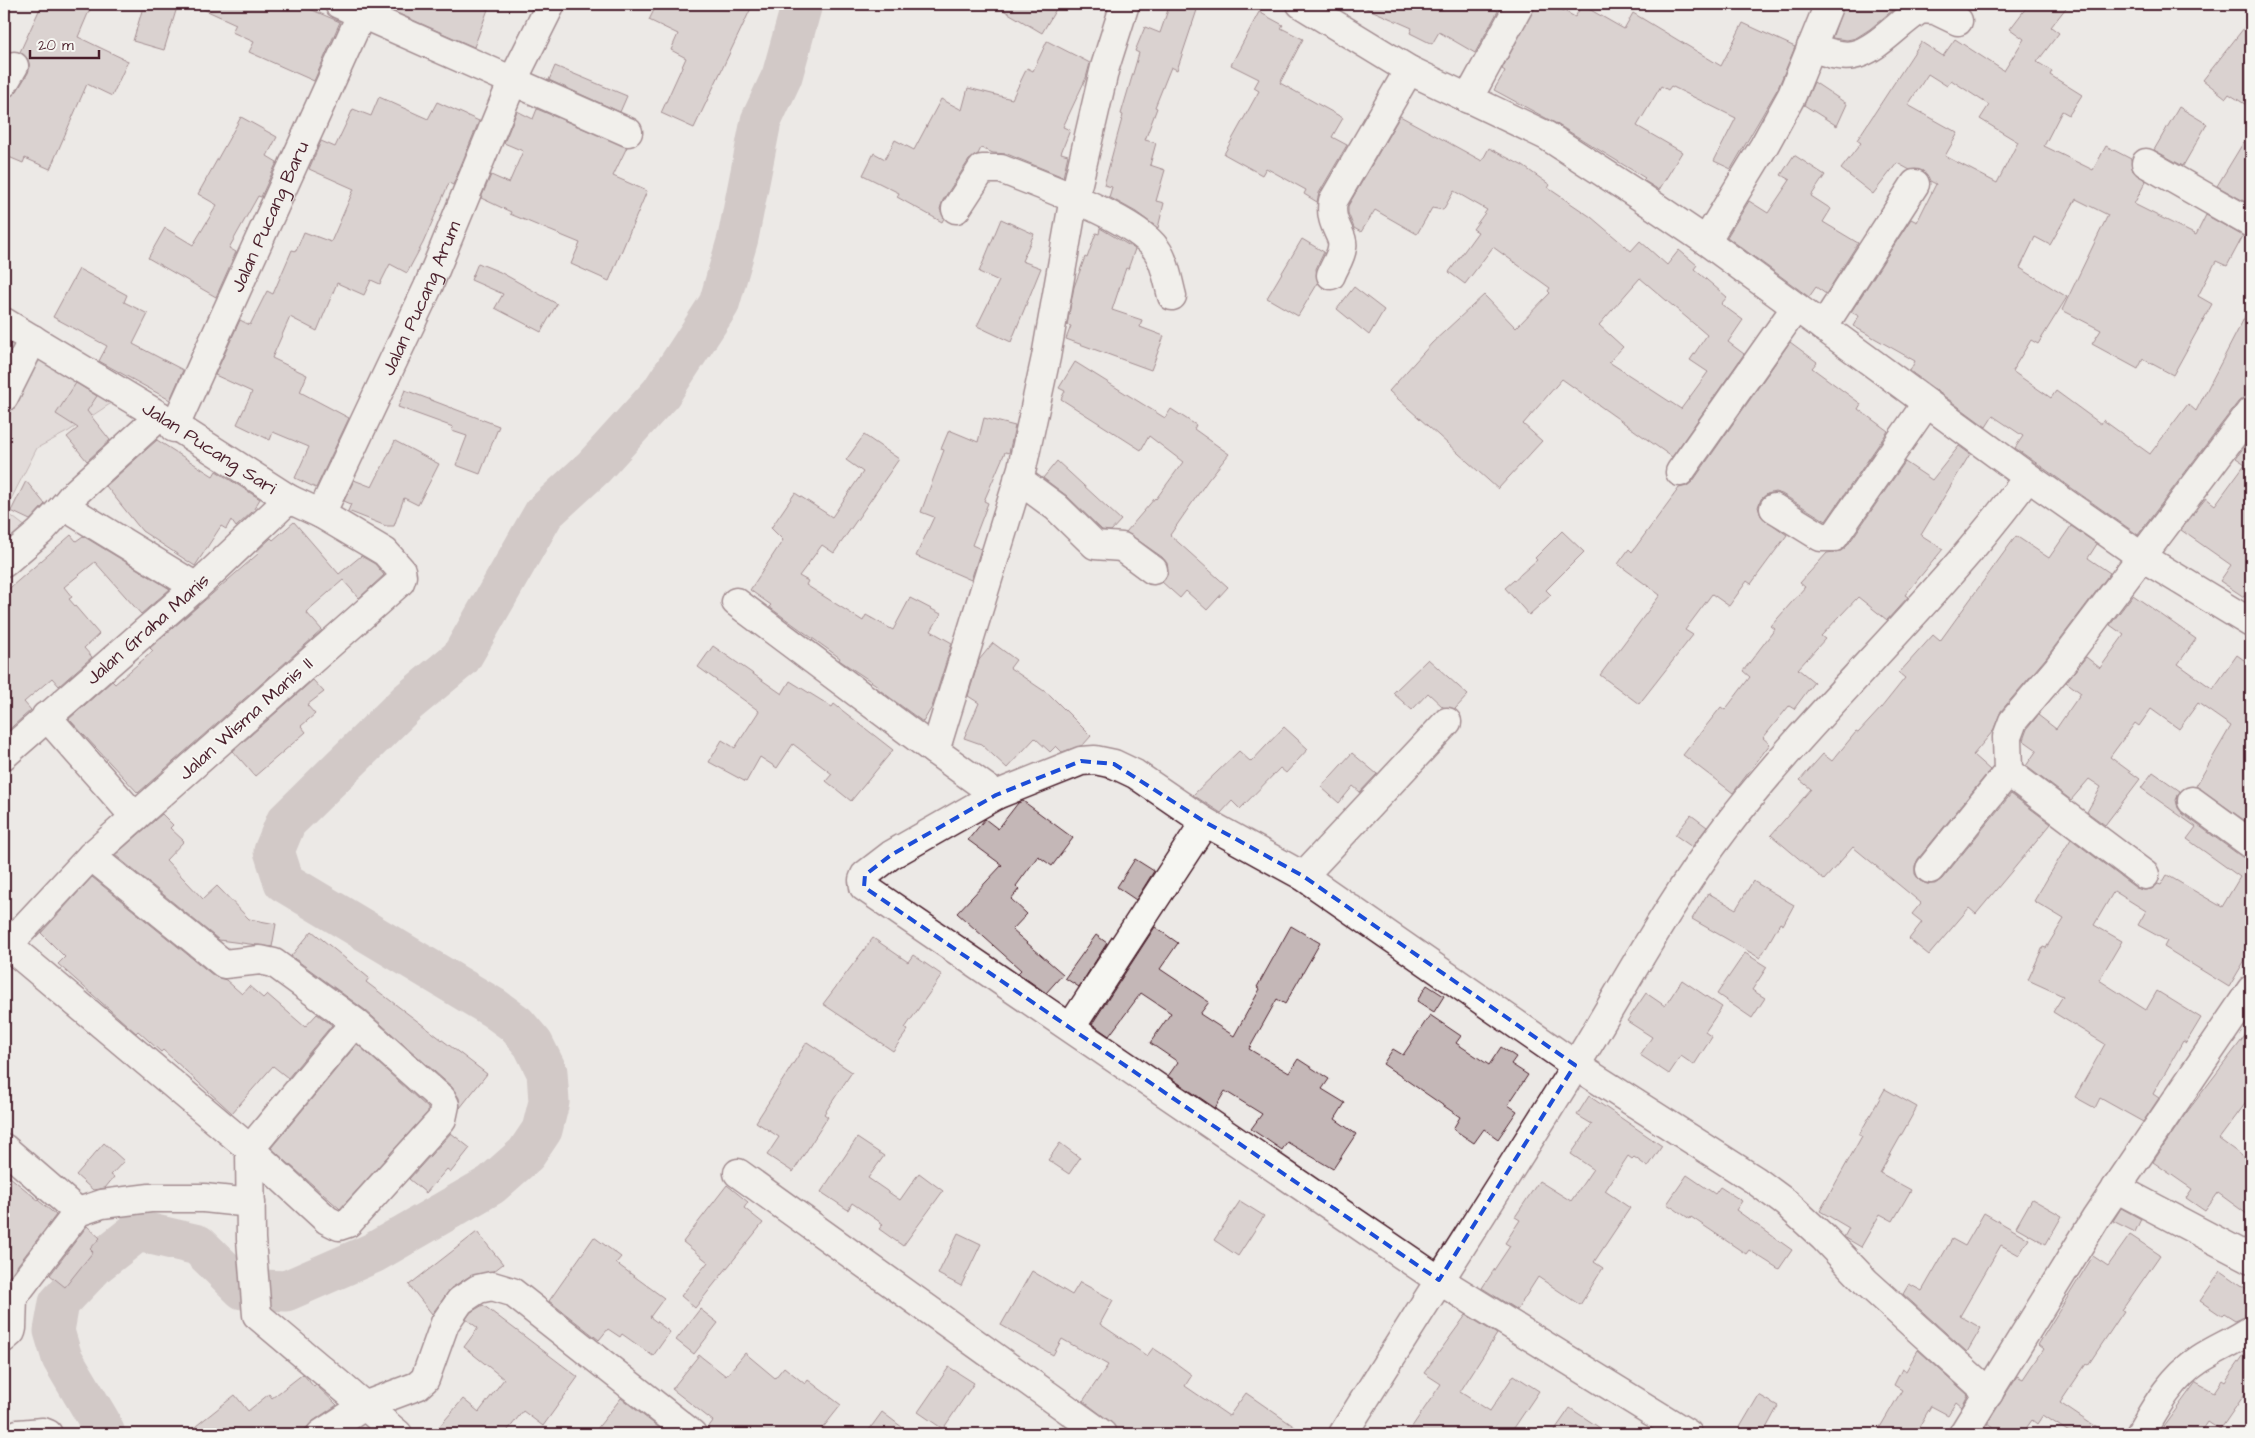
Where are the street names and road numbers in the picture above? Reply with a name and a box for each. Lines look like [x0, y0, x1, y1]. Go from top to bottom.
street label: Jalan Pucang Baru [224, 136, 316, 297]
street label: Jalan Pucang Arum [375, 216, 467, 380]
street label: Jalan Pucang Sari [137, 395, 282, 501]
street label: Jalan Graha Manis [80, 567, 216, 691]
street label: Jalan Wisma Manis II [173, 651, 319, 787]

